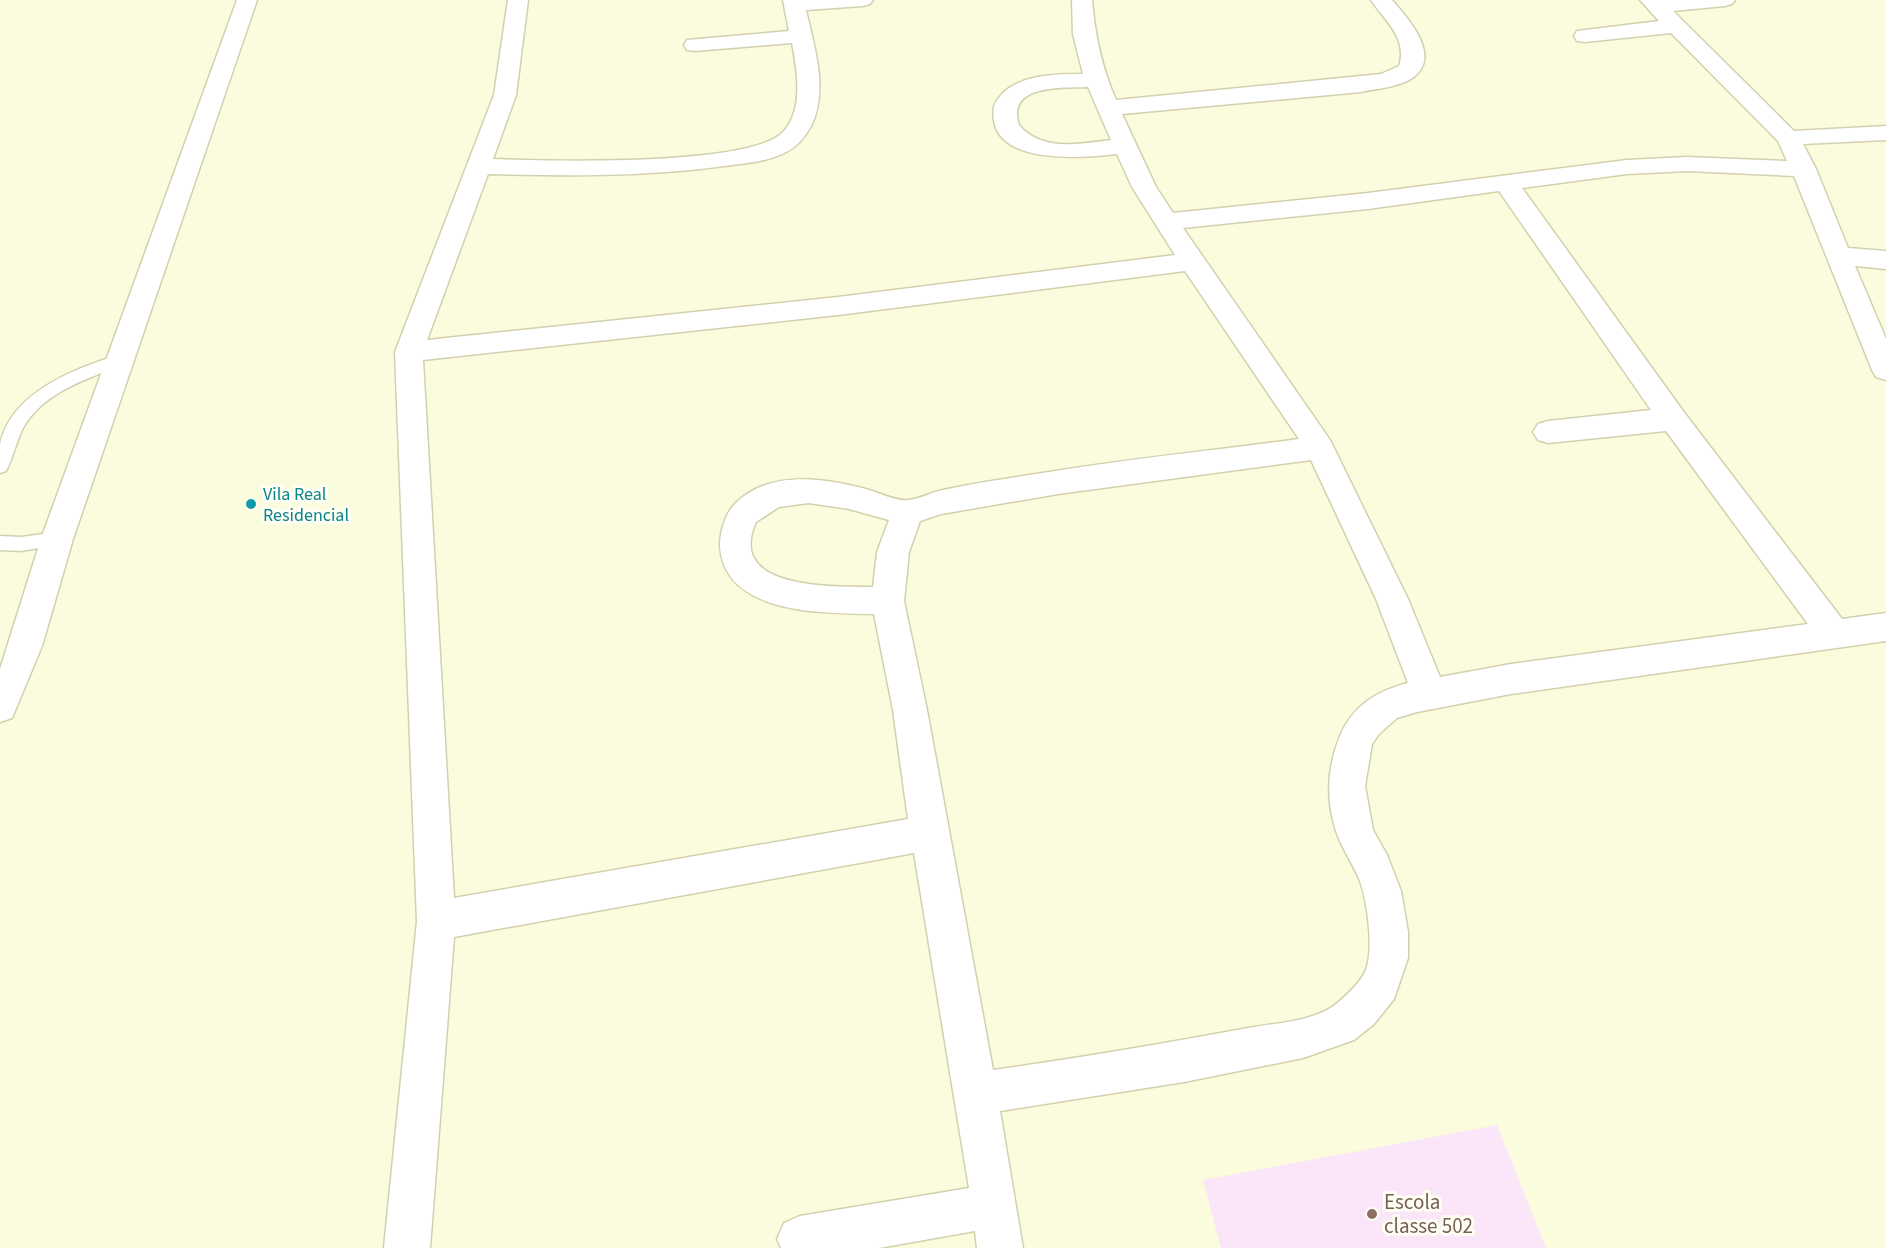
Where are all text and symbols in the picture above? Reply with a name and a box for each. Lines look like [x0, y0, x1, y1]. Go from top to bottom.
place label: Vila Real Residencial [263, 482, 349, 528]
marker: Vila Real Residencial [244, 497, 258, 511]
place label: Escola classe 502 [1384, 1187, 1473, 1241]
marker: Escola classe 502 [1365, 1207, 1379, 1221]

